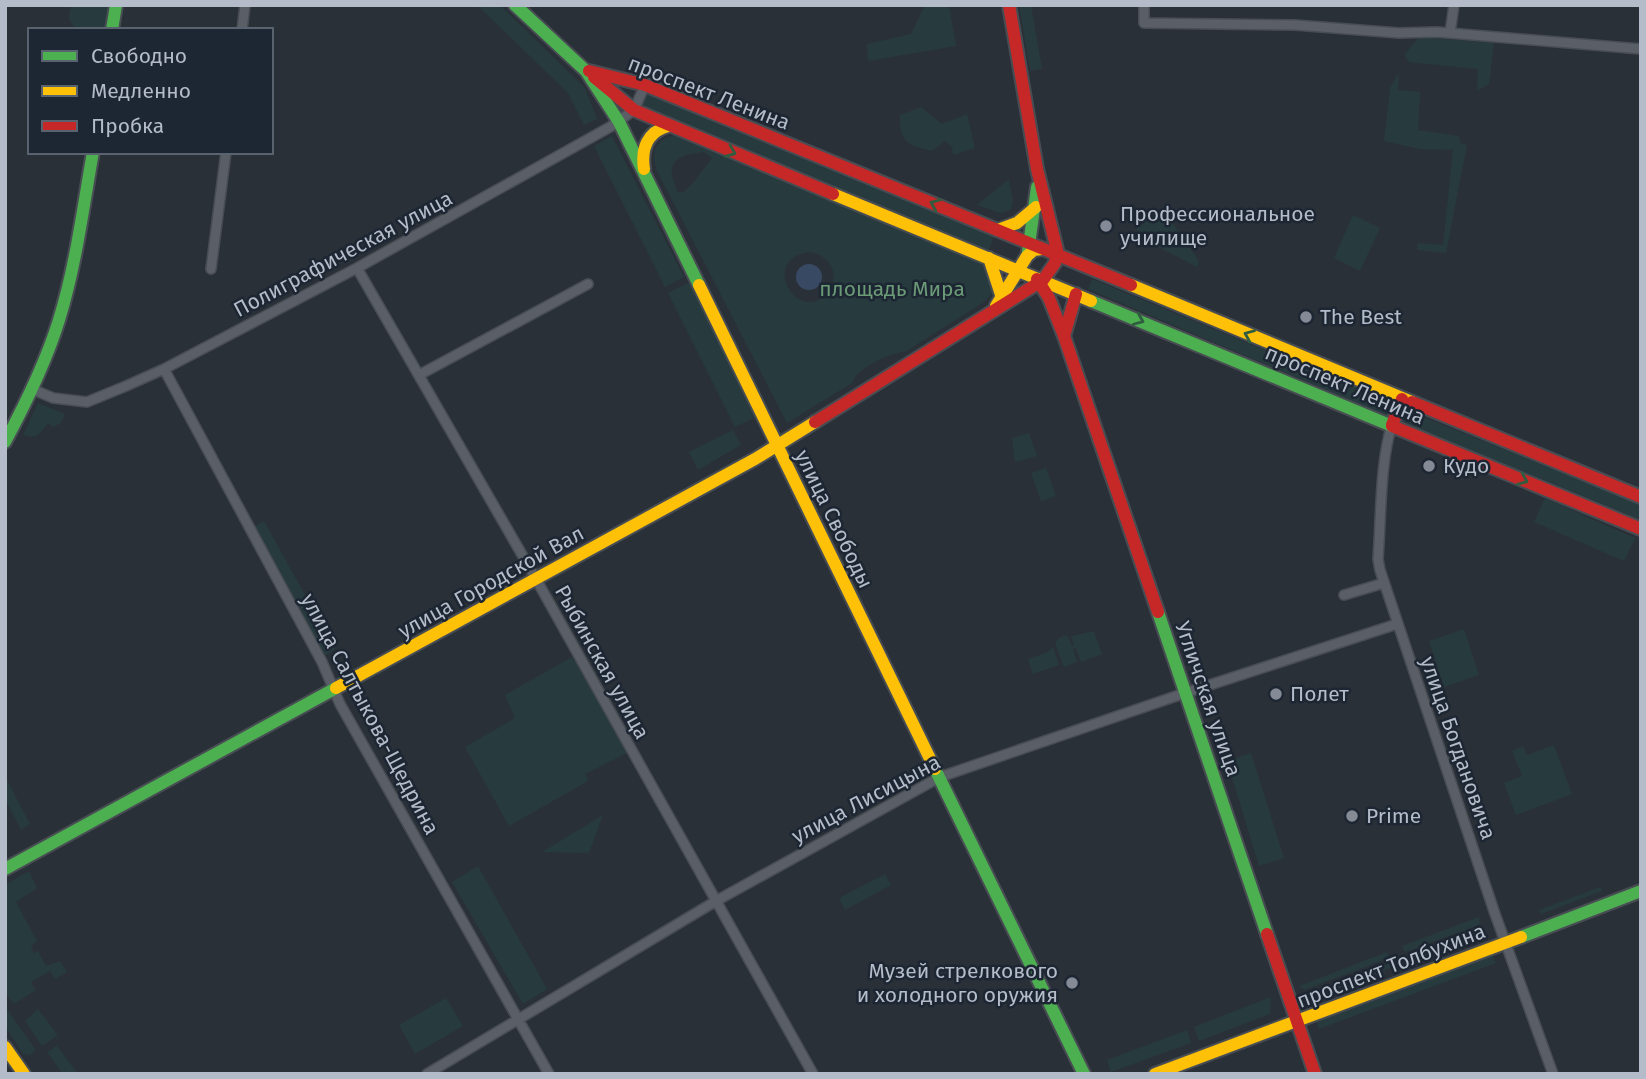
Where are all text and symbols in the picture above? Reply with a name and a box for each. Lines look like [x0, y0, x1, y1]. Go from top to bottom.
legend [28, 28, 273, 154]
text: Свободно [91, 43, 187, 69]
street label: проспект Ленина [624, 50, 794, 136]
text: Медленно [91, 78, 191, 104]
text: Пробка [91, 113, 164, 139]
one-way arrow [724, 144, 737, 158]
street label: Полиграфическая улица [229, 185, 457, 323]
one-way arrow [930, 198, 943, 212]
place label: Профессиональное училище [1120, 201, 1315, 251]
marker: Профессиональное училище [1098, 218, 1114, 234]
park label: площадь Мира [819, 276, 965, 302]
place label: The Best [1320, 304, 1402, 330]
marker: The Best [1298, 309, 1314, 325]
one-way arrow [1132, 312, 1144, 326]
one-way arrow [1243, 329, 1256, 343]
street label: проспект Ленина [1261, 340, 1429, 430]
street label: улица Свободы [789, 445, 879, 593]
place label: Кудо [1443, 453, 1489, 479]
marker: Кудо [1421, 458, 1437, 474]
one-way arrow [1516, 472, 1528, 486]
street label: улица Городской Вал [393, 520, 589, 644]
street label: Рыбинская улица [549, 580, 655, 744]
street label: улица Салтыкова-Щедрина [295, 589, 445, 839]
street label: Угличская улица [1169, 618, 1247, 780]
street label: улица Богдановича [1414, 653, 1502, 843]
place label: Полет [1290, 681, 1349, 707]
marker: Полет [1268, 686, 1284, 702]
street label: улица Лисицына [787, 749, 945, 849]
place label: Prime [1366, 803, 1421, 829]
marker: Prime [1344, 808, 1360, 824]
street label: проспект Толбухина [1293, 918, 1489, 1014]
place label: Музей стрелкового и холодного оружия [857, 958, 1058, 1008]
marker: Музей стрелкового и холодного оружия [1064, 975, 1080, 991]

